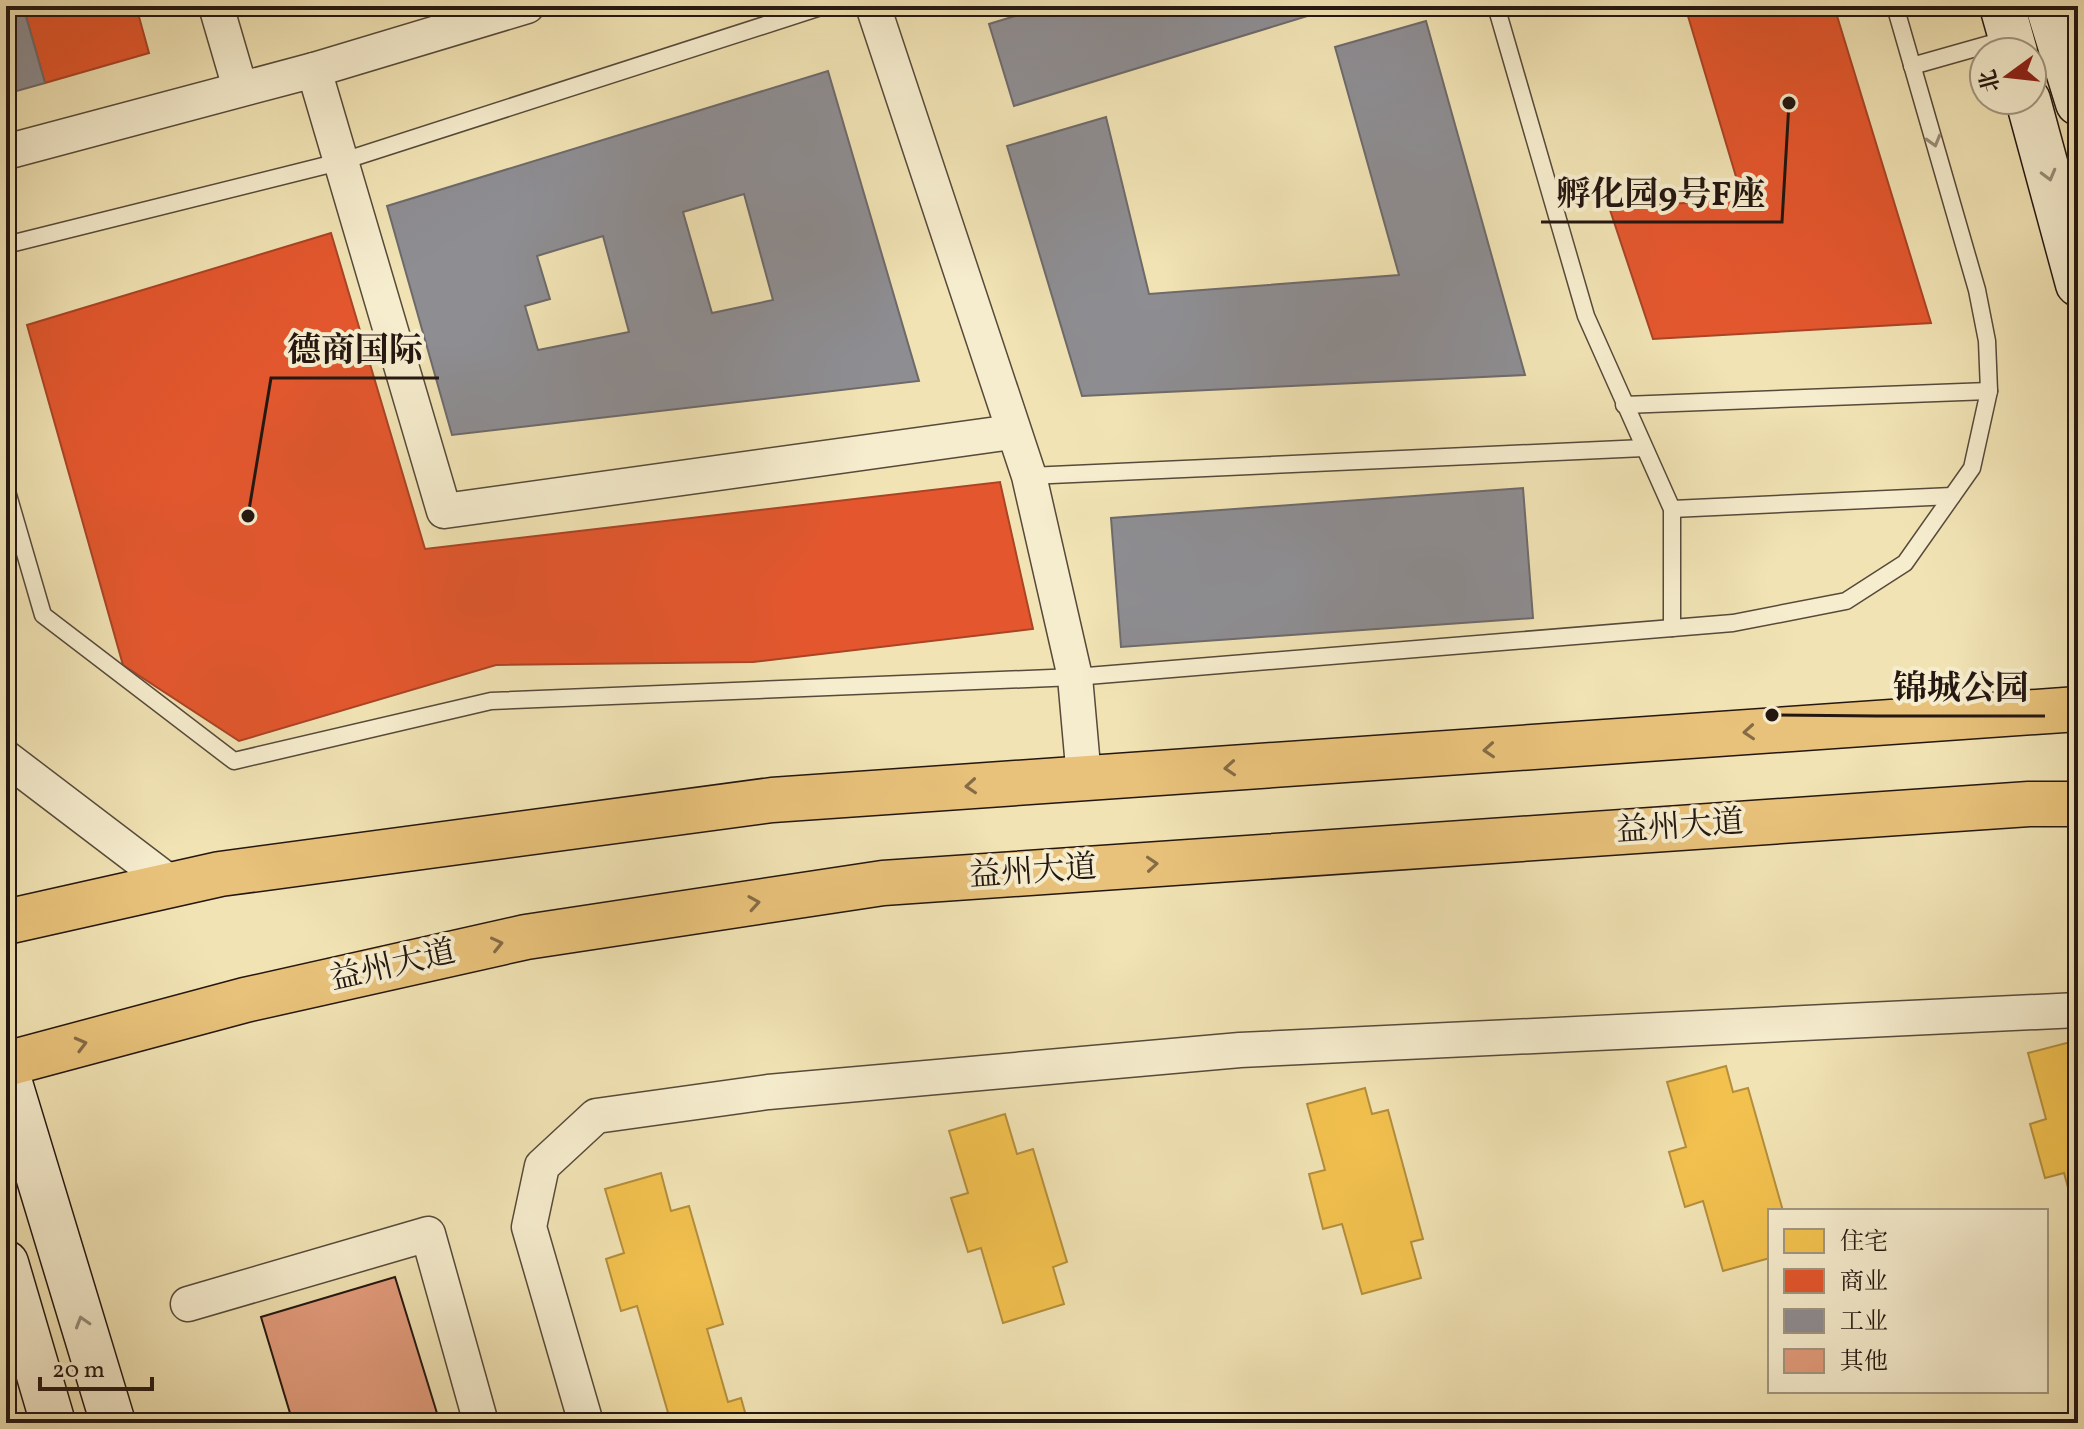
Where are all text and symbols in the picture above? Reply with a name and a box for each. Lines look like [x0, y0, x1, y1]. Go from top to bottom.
north arrow [1968, 36, 2048, 116]
text: 北 [1973, 66, 2009, 95]
one-way arrow [1925, 133, 1941, 147]
callout: 孵化园9号F座 [1541, 164, 1782, 222]
one-way arrow [2039, 168, 2056, 182]
text: 孵化园9号F座 [1557, 173, 1765, 220]
callout: 德商国际 [271, 320, 439, 378]
text: 德商国际 [287, 329, 423, 376]
callout: 锦城公园 [1877, 658, 2045, 716]
text: 锦城公园 [1893, 667, 2029, 714]
one-way arrow [1742, 723, 1755, 740]
one-way arrow [1482, 741, 1495, 758]
one-way arrow [1223, 759, 1236, 776]
one-way arrow [964, 777, 977, 794]
street label: 益州大道 [1615, 802, 1745, 854]
street label: 益州大道 [968, 847, 1098, 899]
one-way arrow [1146, 856, 1159, 873]
one-way arrow [747, 895, 761, 912]
street label: 益州大道 [326, 931, 460, 1003]
one-way arrow [490, 936, 504, 953]
one-way arrow [74, 1036, 88, 1053]
legend [1768, 1209, 2048, 1393]
text: 住宅 [1840, 1226, 1888, 1260]
text: 商业 [1840, 1266, 1888, 1300]
text: 工业 [1840, 1306, 1888, 1340]
one-way arrow [75, 1315, 91, 1329]
scale bar [40, 1341, 152, 1391]
text: 其他 [1840, 1346, 1888, 1380]
text: 20 m [52, 1354, 105, 1388]

